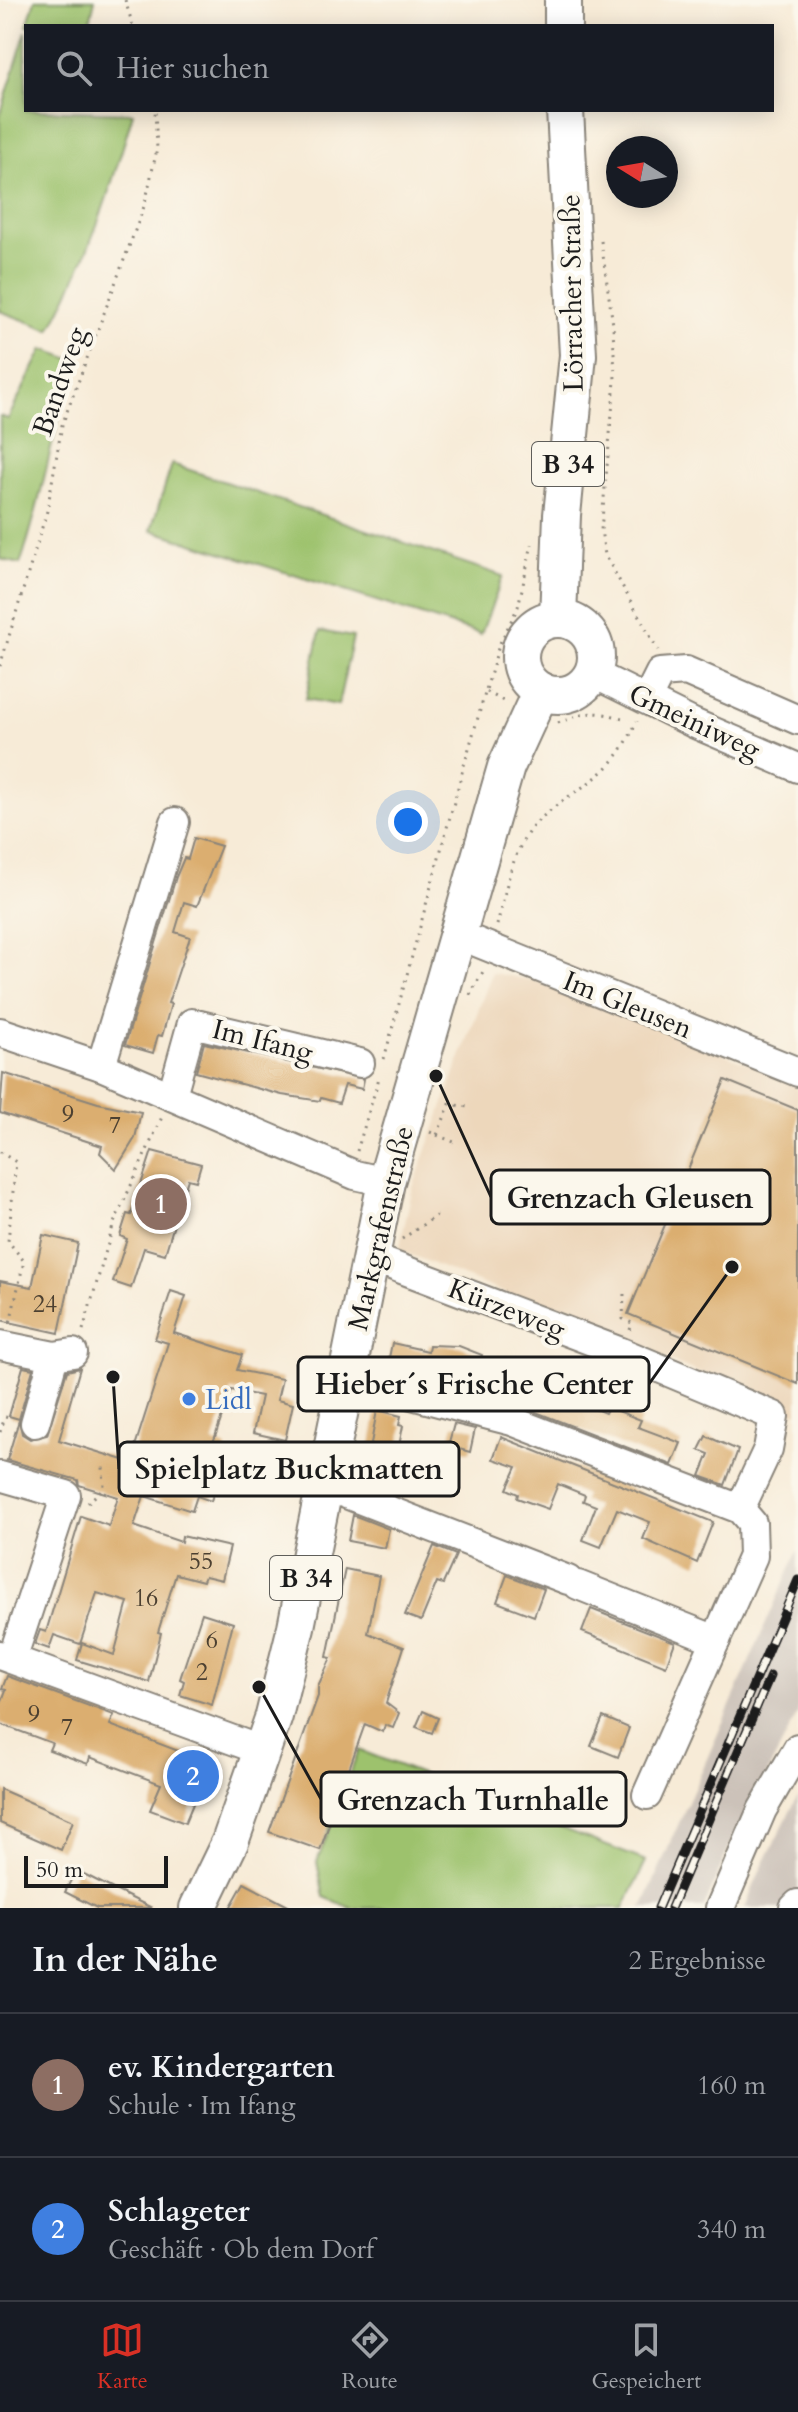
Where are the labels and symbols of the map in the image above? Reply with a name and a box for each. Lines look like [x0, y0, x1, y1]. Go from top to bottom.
north arrow [606, 136, 678, 208]
street label: Lörracher Straße [551, 194, 593, 392]
street label: Bandweg [24, 322, 96, 441]
road number: B 34 [532, 442, 604, 486]
street label: Gmeiniweg [623, 675, 767, 769]
your location [388, 802, 428, 842]
street label: Im Gleusen [557, 962, 698, 1048]
street label: Im Ifang [208, 1010, 317, 1072]
house number: 9 [62, 1098, 74, 1131]
house number: 7 [109, 1109, 121, 1142]
street label: Markgrafenstraße [339, 1122, 423, 1334]
callout: Grenzach Gleusen [491, 1170, 770, 1224]
pin: 1 [135, 1174, 187, 1234]
text: Grenzach Gleusen [506, 1178, 754, 1219]
street label: Kürzeweg [443, 1269, 571, 1349]
house number: 24 [33, 1288, 57, 1321]
callout: Hieber´s Frische Center [298, 1357, 649, 1411]
text: Hieber´s Frische Center [315, 1364, 634, 1405]
place label: Lidl [205, 1381, 252, 1419]
marker: Lidl [180, 1390, 198, 1408]
callout: Spielplatz Buckmatten [119, 1442, 459, 1496]
text: Spielplatz Buckmatten [135, 1449, 443, 1490]
house number: 55 [189, 1545, 213, 1578]
road number: B 34 [270, 1556, 342, 1600]
house number: 16 [134, 1582, 158, 1615]
house number: 6 [206, 1624, 218, 1657]
house number: 2 [196, 1656, 208, 1689]
house number: 9 [28, 1698, 40, 1731]
house number: 7 [61, 1711, 73, 1744]
pin: 2 [167, 1746, 219, 1806]
callout: Grenzach Turnhalle [321, 1772, 626, 1826]
text: Grenzach Turnhalle [337, 1780, 609, 1821]
scale bar [24, 1852, 168, 1888]

